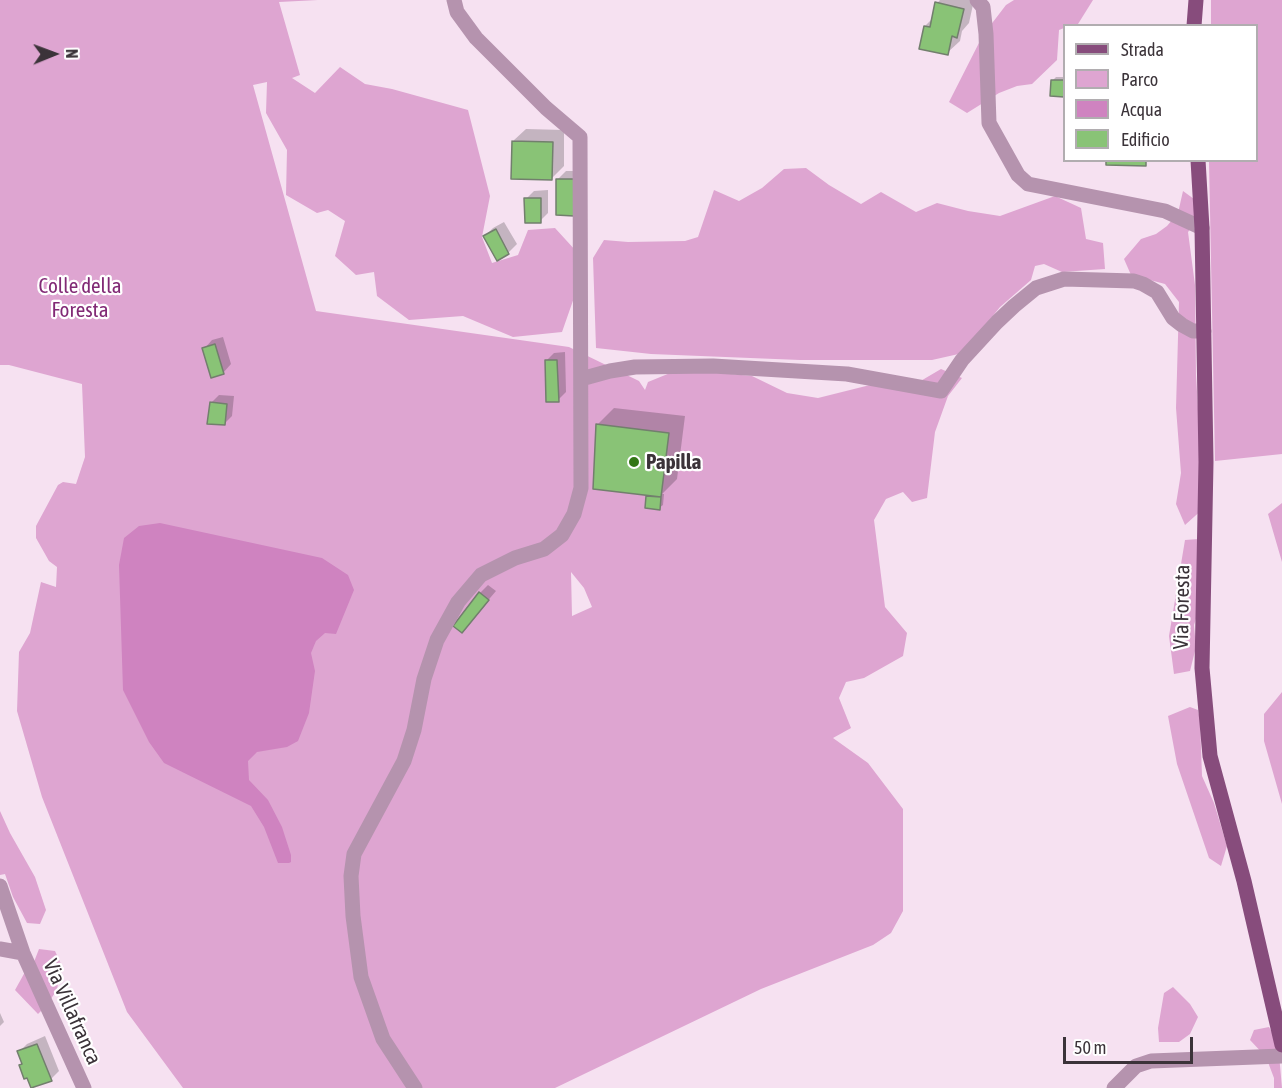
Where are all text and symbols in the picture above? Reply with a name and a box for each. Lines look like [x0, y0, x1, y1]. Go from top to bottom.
north arrow [24, 24, 84, 84]
legend [1063, 24, 1258, 162]
text: Strada [1121, 39, 1164, 60]
text: N [63, 49, 81, 59]
text: Parco [1121, 69, 1158, 90]
text: Acqua [1121, 99, 1162, 120]
text: Edificio [1121, 129, 1170, 150]
park label: Colle della Foresta [38, 273, 122, 323]
place label: Papilla [646, 449, 701, 475]
marker: Papilla [627, 455, 641, 469]
street label: Via Foresta [1169, 564, 1195, 650]
street label: Via Villafranca [38, 955, 106, 1069]
scale bar [1066, 1025, 1196, 1063]
text: 50 m [1074, 1037, 1106, 1058]

